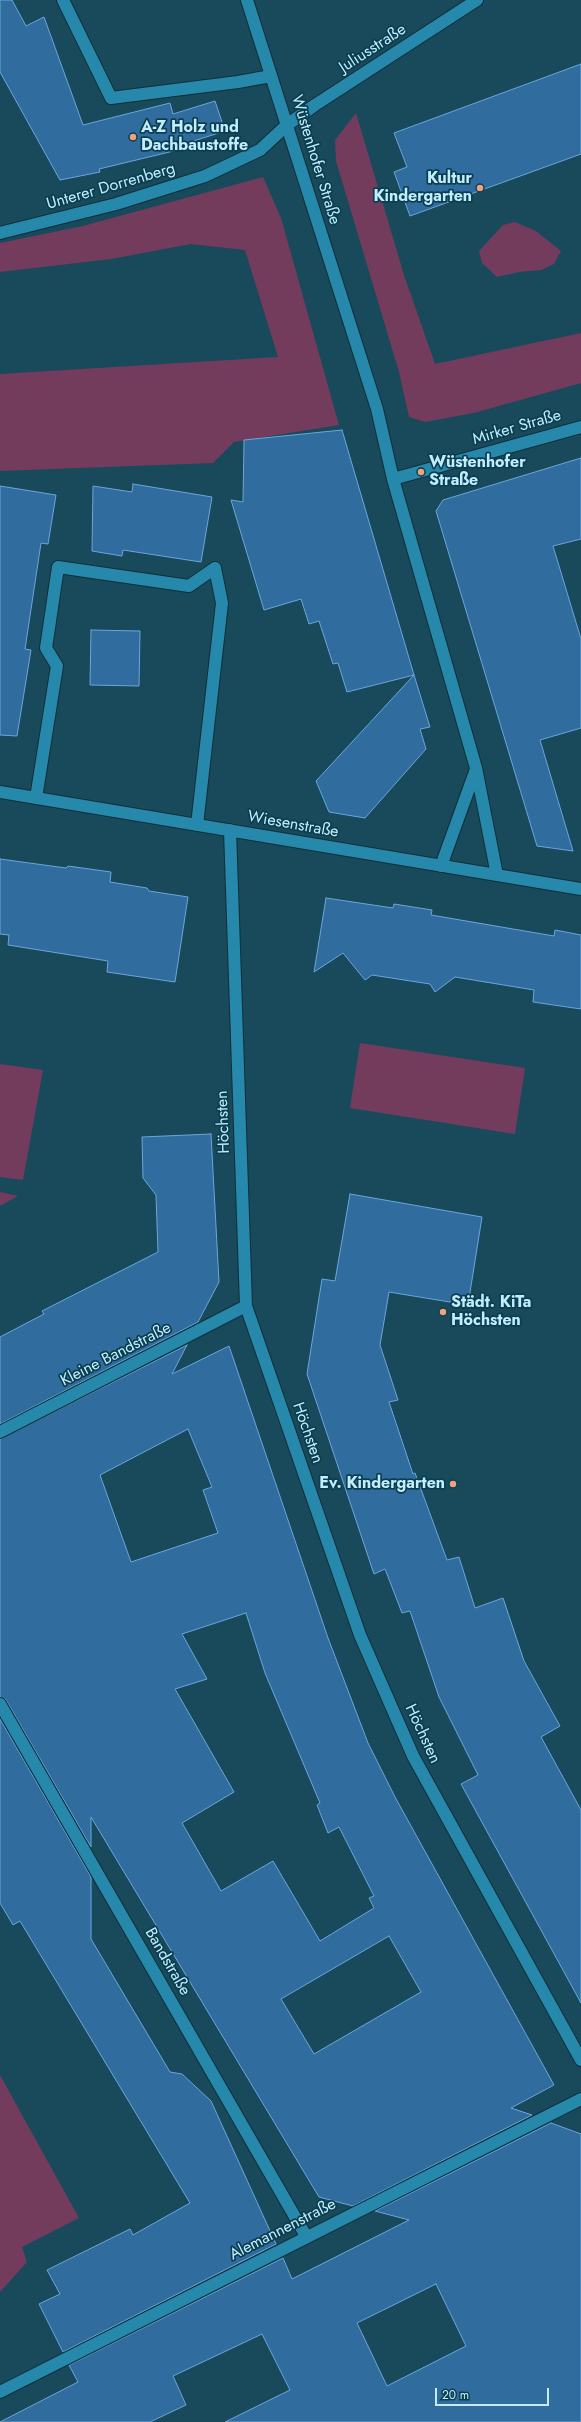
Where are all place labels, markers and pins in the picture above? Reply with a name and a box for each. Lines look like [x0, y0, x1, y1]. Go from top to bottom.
place label: A-Z Holz und Dachbaustoffe [141, 118, 248, 156]
marker: A-Z Holz und Dachbaustoffe [128, 132, 138, 142]
place label: Kultur Kindergarten [373, 169, 472, 207]
marker: Kultur Kindergarten [475, 183, 485, 193]
place label: Wüstenhofer Straße [429, 453, 526, 491]
marker: Wüstenhofer Straße [416, 467, 426, 477]
place label: Städt. KiTa Höchsten [451, 1293, 531, 1331]
marker: Städt. KiTa Höchsten [438, 1307, 448, 1317]
place label: Ev. Kindergarten [319, 1474, 445, 1494]
marker: Ev. Kindergarten [448, 1479, 458, 1489]

